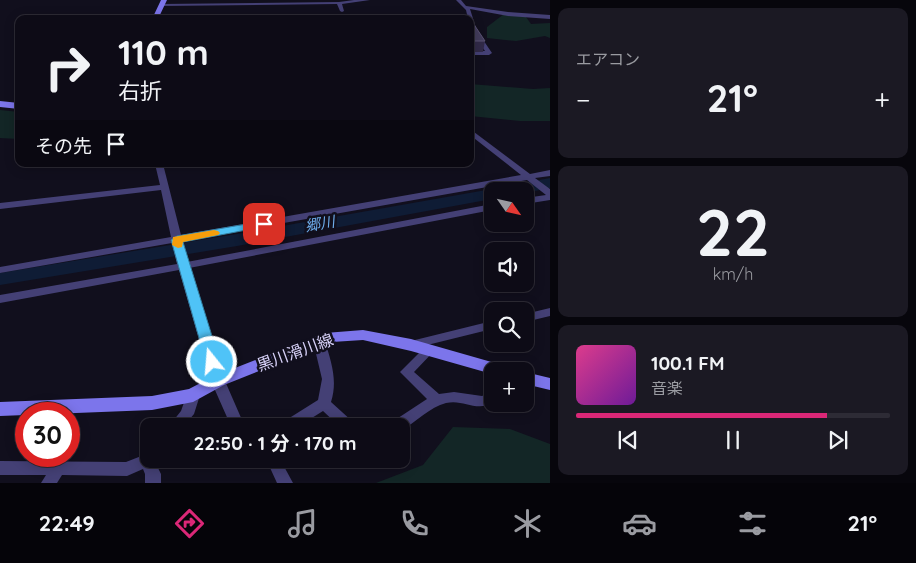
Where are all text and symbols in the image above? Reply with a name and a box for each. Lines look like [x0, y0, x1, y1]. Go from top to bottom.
text: 110 m [118, 30, 209, 74]
icon: right [35, 35, 100, 100]
text: エアコン [576, 49, 640, 69]
text: 21° [707, 74, 758, 122]
text: 右折 [118, 77, 162, 105]
text: − [576, 82, 591, 117]
text: + [874, 82, 890, 117]
icon: arrive [102, 130, 130, 158]
text: その先 [35, 134, 92, 158]
north arrow [484, 182, 534, 232]
map controls [484, 182, 534, 412]
text: 22 [696, 191, 770, 272]
pin [243, 203, 285, 245]
icon: arrive [250, 210, 278, 238]
water label: 郷川 [303, 211, 338, 235]
button: sound [484, 242, 534, 292]
text: km/h [713, 264, 753, 284]
button: search [484, 302, 534, 352]
street label: 黒川滑川線 [254, 329, 336, 375]
position arrow [185, 335, 237, 387]
text: 100.1 FM [651, 351, 724, 375]
button: + [484, 362, 534, 412]
text: 音楽 [651, 378, 683, 398]
speed limit sign: 30 [15, 402, 80, 467]
icon: previous [614, 426, 642, 454]
icon: pause [719, 426, 747, 454]
icon: next [824, 426, 852, 454]
text: 22:50 · 1 分 · 170 m [193, 431, 357, 455]
icon: directions [172, 506, 207, 541]
icon: music [285, 506, 320, 541]
icon: phone [397, 506, 432, 541]
icon: climate [510, 506, 545, 541]
icon: car [622, 506, 657, 541]
icon: filters [735, 506, 770, 541]
text: 22:49 [39, 509, 95, 537]
text: 21° [847, 509, 877, 537]

